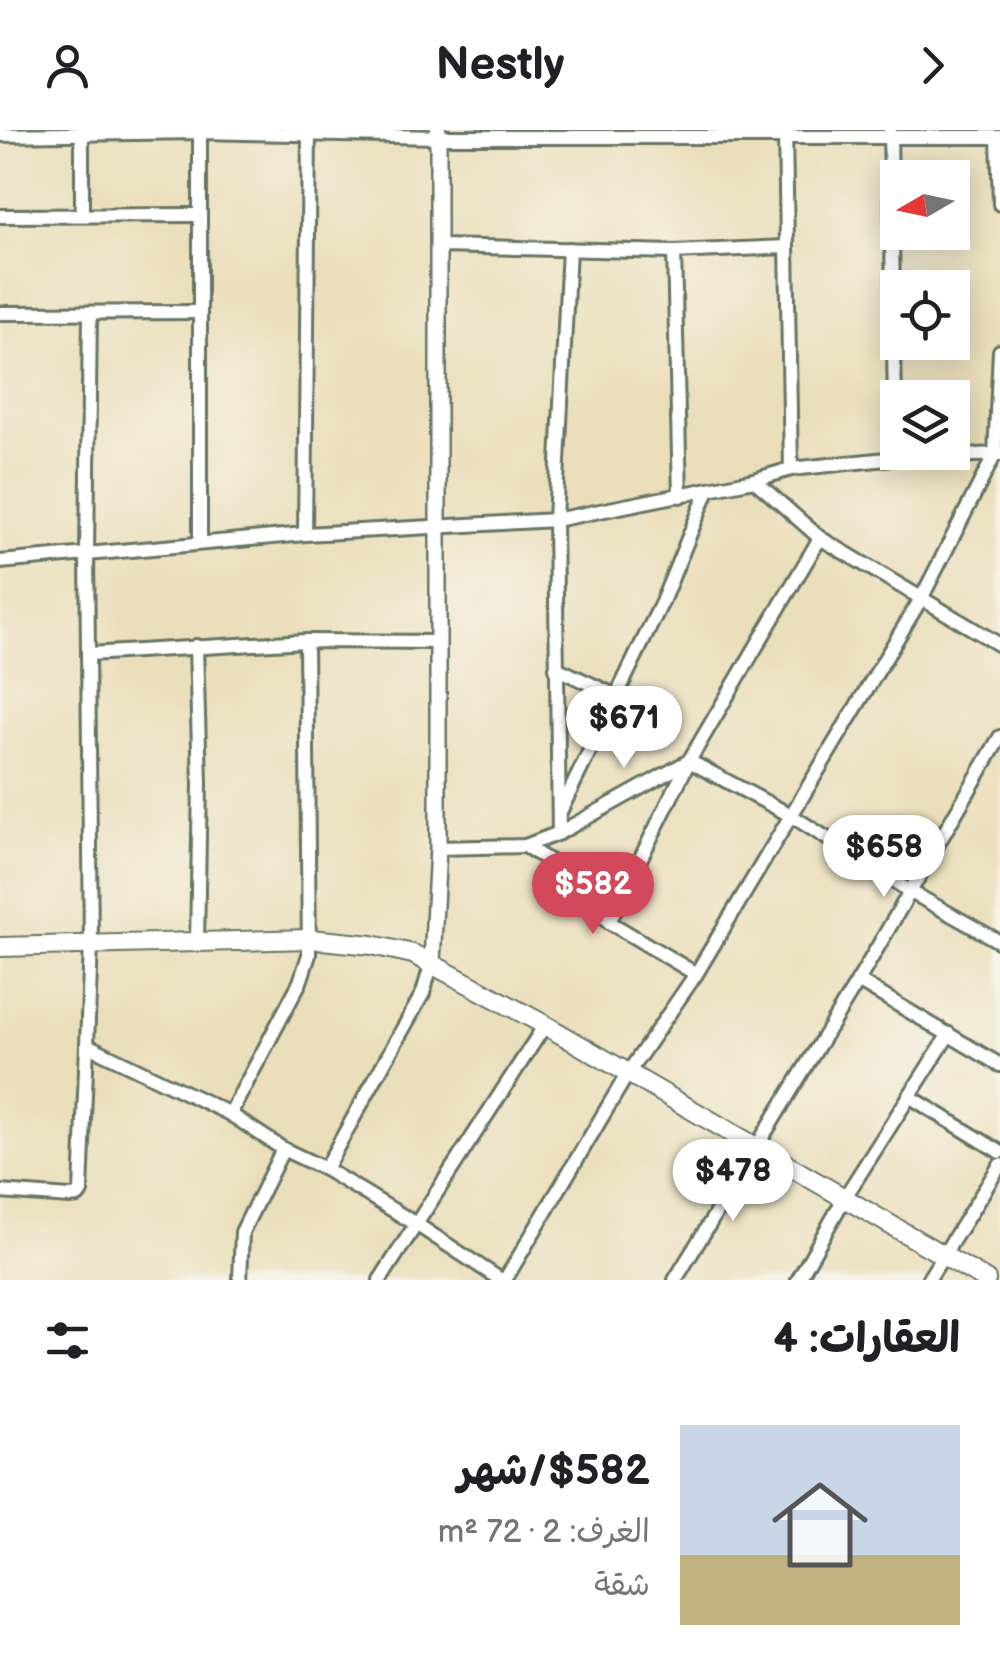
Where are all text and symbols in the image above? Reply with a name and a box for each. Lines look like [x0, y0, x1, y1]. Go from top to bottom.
icon: person [40, 38, 95, 93]
text: Nestly [436, 38, 564, 93]
icon: forward [905, 38, 960, 93]
north arrow [880, 160, 970, 250]
map controls [880, 160, 970, 470]
button: locate [880, 270, 970, 360]
button: layers [880, 380, 970, 470]
pin: $671 [565, 686, 683, 771]
text: $671 [588, 699, 660, 738]
pin: $658 [825, 815, 943, 900]
text: $658 [845, 828, 923, 867]
pin: $582 [534, 852, 652, 937]
text: $582 [554, 865, 632, 904]
pin: $478 [674, 1139, 792, 1224]
text: $478 [695, 1152, 771, 1191]
icon: filters [40, 1313, 95, 1368]
text: العقارات: 4 [773, 1314, 960, 1365]
text: $582/شهر [458, 1446, 650, 1497]
icon: home [760, 1465, 880, 1585]
text: الغرف: 2 · 72 m² [438, 1513, 650, 1552]
text: شقة [594, 1566, 650, 1605]

